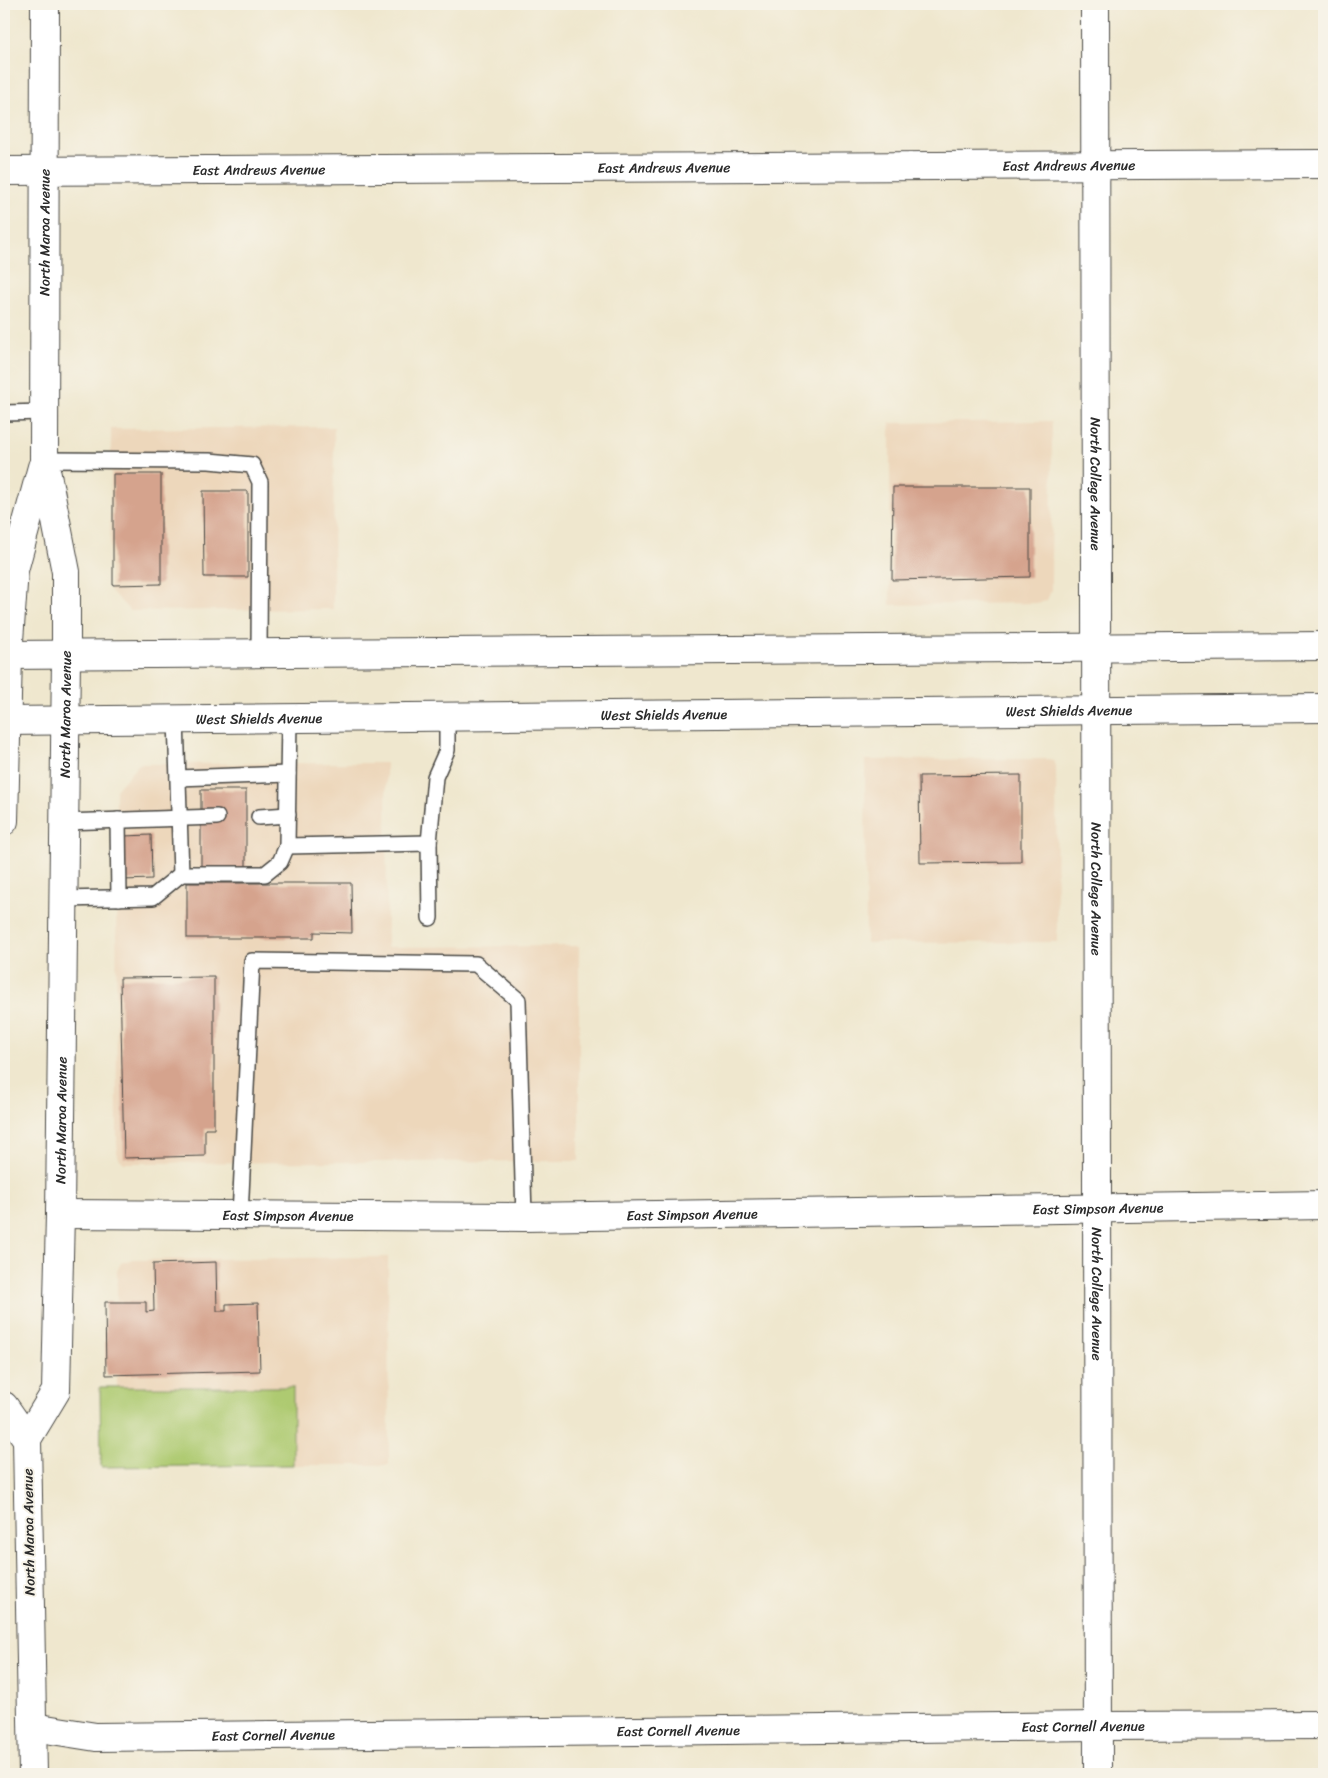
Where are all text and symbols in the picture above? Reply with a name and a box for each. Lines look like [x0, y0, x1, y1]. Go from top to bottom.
street label: East Andrews Avenue [1002, 152, 1136, 178]
street label: East Andrews Avenue [597, 155, 731, 180]
street label: East Andrews Avenue [192, 157, 326, 183]
street label: North Maroa Avenue [32, 169, 57, 296]
street label: North College Avenue [1083, 417, 1108, 551]
street label: North Maroa Avenue [52, 651, 79, 778]
street label: West Shields Avenue [1006, 697, 1133, 724]
street label: West Shields Avenue [601, 701, 728, 728]
street label: West Shields Avenue [196, 705, 323, 732]
street label: North College Avenue [1084, 822, 1109, 956]
street label: North Maroa Avenue [48, 1056, 74, 1184]
street label: East Simpson Avenue [1032, 1195, 1164, 1222]
street label: East Simpson Avenue [626, 1201, 758, 1228]
street label: East Simpson Avenue [222, 1203, 354, 1228]
street label: North College Avenue [1085, 1227, 1110, 1361]
street label: North Maroa Avenue [15, 1468, 43, 1596]
street label: East Cornell Avenue [1021, 1713, 1145, 1739]
street label: East Cornell Avenue [616, 1717, 740, 1744]
street label: East Cornell Avenue [211, 1722, 335, 1748]

